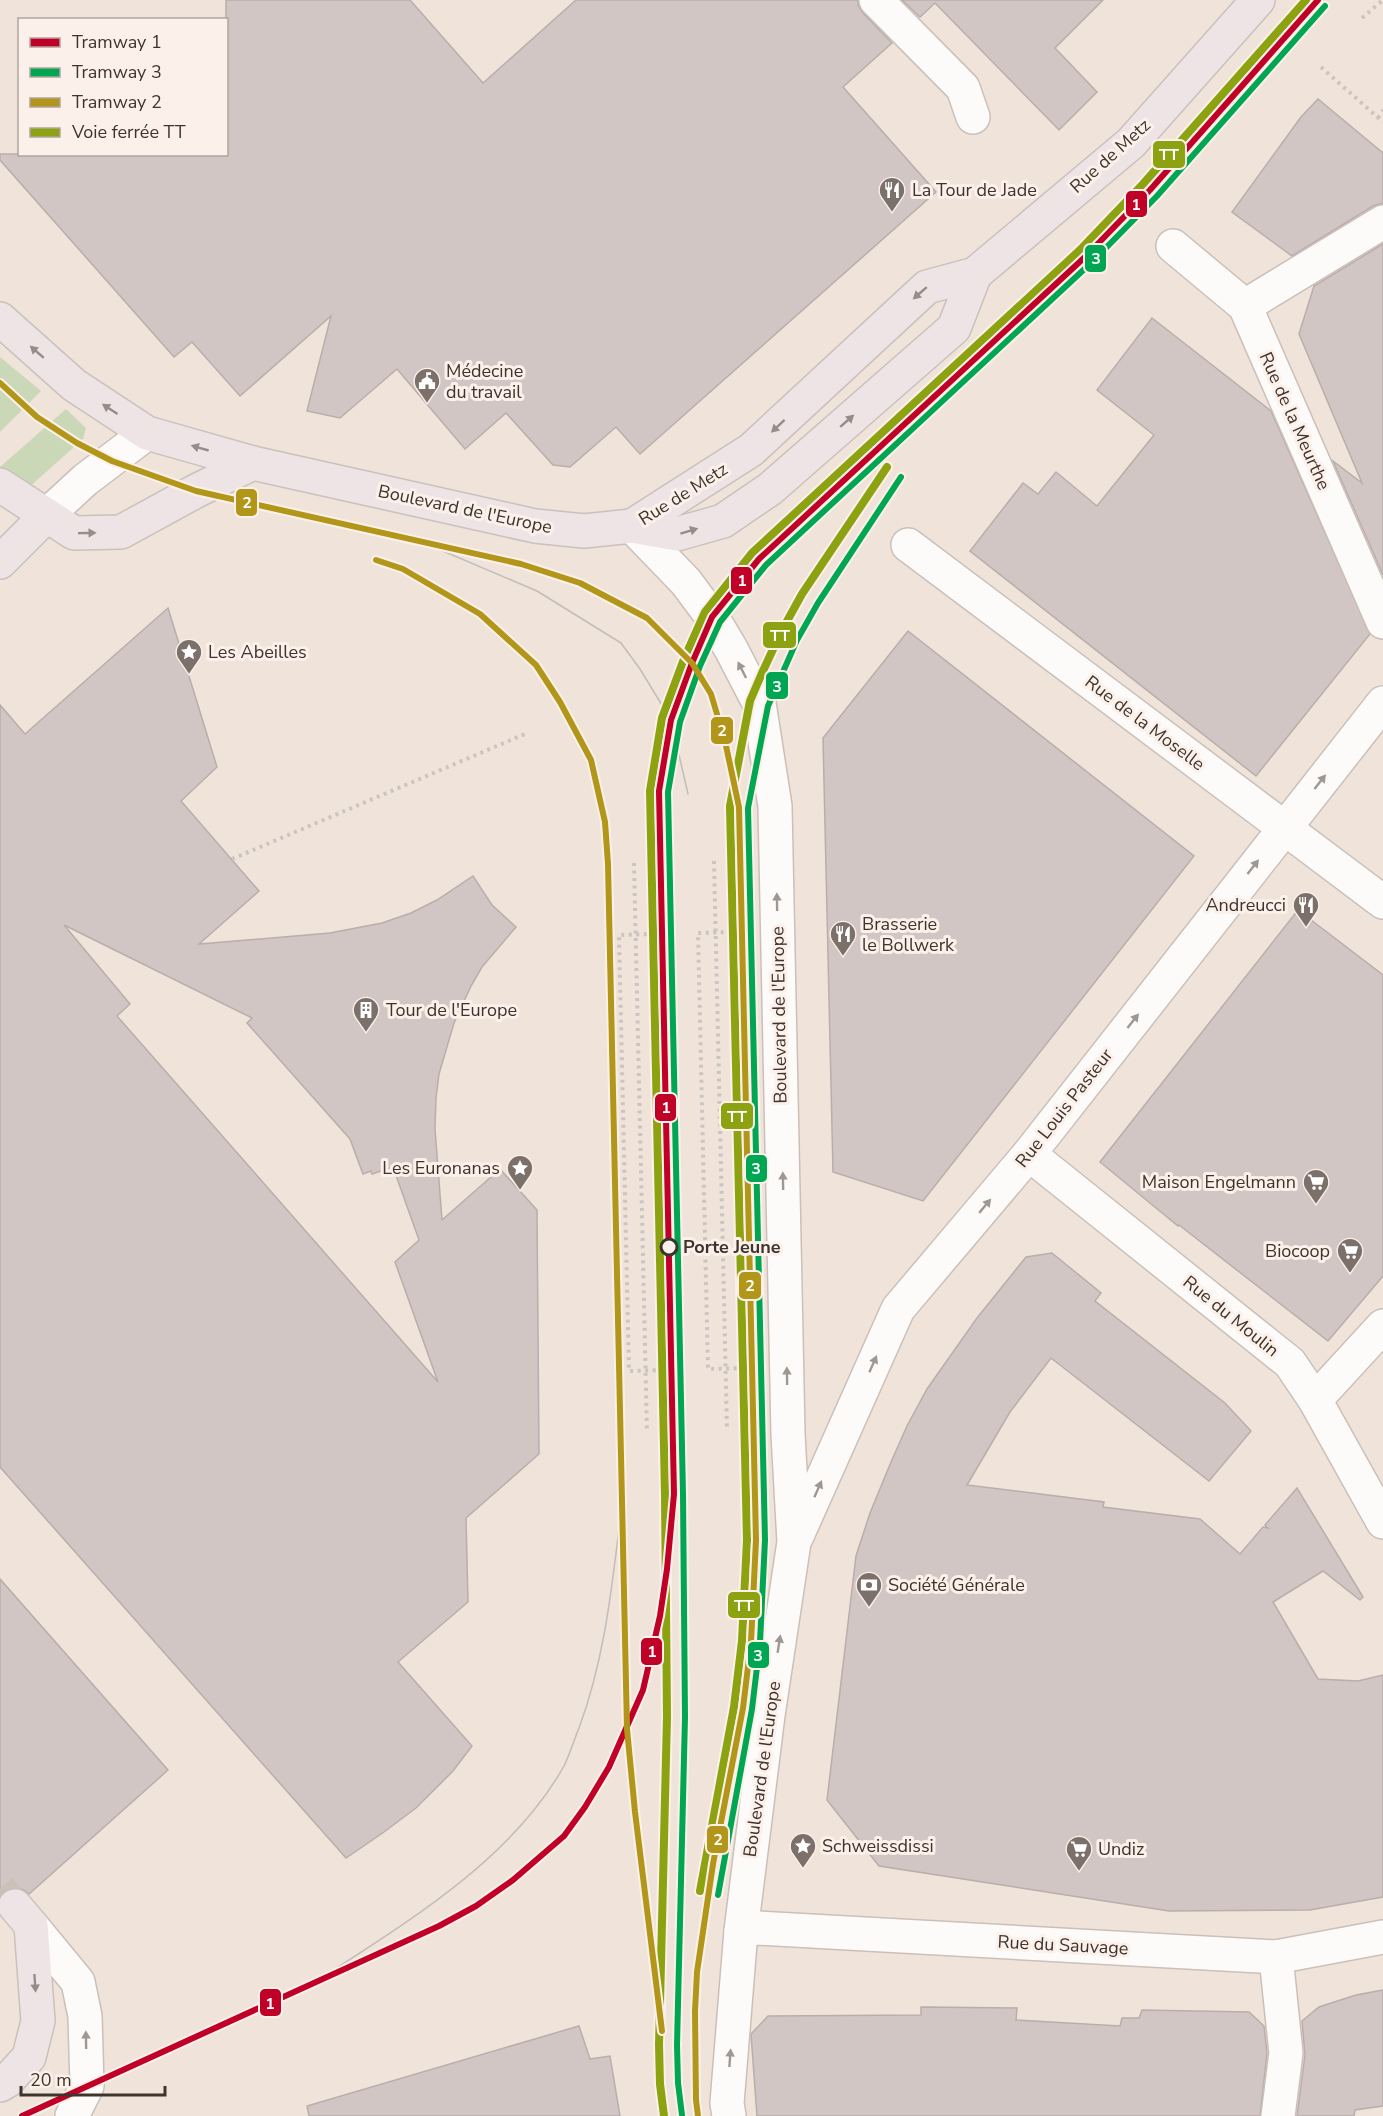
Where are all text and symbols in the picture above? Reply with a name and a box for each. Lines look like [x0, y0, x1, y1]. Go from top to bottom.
legend [18, 18, 228, 156]
text: Tramway 1 [72, 30, 162, 54]
text: Tramway 3 [72, 60, 162, 84]
text: Tramway 2 [72, 90, 162, 114]
street label: Rue de Metz [1065, 113, 1155, 199]
text: Voie ferrée TT [71, 120, 186, 144]
line badge: TT [1152, 140, 1186, 169]
text: TT [1159, 144, 1179, 166]
restaurant icon: La Tour de Jade [877, 175, 907, 213]
place label: La Tour de Jade [912, 178, 1037, 202]
line badge: 1 [1125, 190, 1148, 218]
text: 1 [1131, 194, 1141, 216]
line badge: 3 [1084, 244, 1107, 273]
text: 3 [1091, 248, 1101, 270]
one-way arrow [913, 286, 928, 300]
one-way arrow [30, 346, 45, 359]
street label: Rue de la Meurthe [1254, 348, 1336, 494]
place label: Médecine du travail [446, 359, 523, 404]
public building icon: Médecine du travail [412, 366, 442, 404]
one-way arrow [102, 403, 118, 414]
one-way arrow [839, 415, 854, 428]
one-way arrow [770, 419, 785, 433]
one-way arrow [191, 443, 209, 452]
street label: Rue de Metz [634, 457, 732, 531]
street label: Boulevard de l'Europe [376, 479, 554, 539]
line badge: 2 [235, 488, 258, 517]
text: 2 [242, 492, 252, 514]
one-way arrow [680, 526, 698, 535]
one-way arrow [77, 528, 96, 537]
line badge: 1 [730, 566, 753, 595]
text: 1 [737, 570, 747, 592]
line badge: TT [762, 621, 797, 649]
text: TT [770, 625, 790, 647]
place icon: Les Abeilles [174, 637, 204, 675]
place label: Les Abeilles [208, 640, 307, 664]
one-way arrow [737, 661, 747, 678]
street label: Rue de la Moselle [1080, 670, 1210, 776]
line badge: 3 [765, 671, 789, 700]
text: 3 [772, 676, 782, 698]
line badge: 2 [710, 716, 734, 745]
text: 2 [717, 720, 727, 742]
one-way arrow [1314, 774, 1326, 789]
one-way arrow [1246, 859, 1259, 875]
restaurant icon: Andreucci [1291, 890, 1321, 928]
one-way arrow [772, 892, 782, 911]
place label: Andreucci [1205, 893, 1286, 917]
place label: Brasserie le Bollwerk [862, 912, 955, 957]
restaurant icon: Brasserie le Bollwerk [828, 919, 858, 957]
street label: Boulevard de l'Europe [765, 926, 793, 1104]
building icon: Tour de l'Europe [351, 995, 381, 1033]
place label: Tour de l'Europe [386, 998, 517, 1022]
one-way arrow [1126, 1013, 1138, 1028]
street label: Rue Louis Pasteur [1010, 1043, 1118, 1173]
line badge: 1 [654, 1093, 677, 1122]
text: 1 [661, 1097, 671, 1119]
line badge: TT [720, 1102, 754, 1130]
text: TT [727, 1106, 747, 1128]
place icon: Les Euronanas [505, 1153, 535, 1191]
line badge: 3 [745, 1154, 768, 1183]
place label: Les Euronanas [382, 1156, 500, 1180]
text: 3 [751, 1158, 761, 1180]
supermarket icon: Maison Engelmann [1301, 1167, 1331, 1205]
place label: Maison Engelmann [1142, 1170, 1296, 1194]
one-way arrow [778, 1171, 787, 1190]
one-way arrow [978, 1199, 991, 1214]
place label: Porte Jeune [683, 1235, 781, 1259]
supermarket icon: Biocoop [1335, 1236, 1365, 1274]
marker: Porte Jeune [660, 1238, 678, 1256]
place label: Biocoop [1265, 1239, 1330, 1263]
street label: Rue du Moulin [1178, 1270, 1284, 1362]
line badge: 2 [738, 1271, 762, 1300]
text: 2 [745, 1275, 755, 1297]
one-way arrow [869, 1355, 878, 1372]
one-way arrow [782, 1366, 791, 1385]
one-way arrow [814, 1480, 823, 1498]
bank icon: Société Générale [854, 1570, 884, 1608]
place label: Société Générale [888, 1573, 1025, 1597]
line badge: TT [727, 1591, 761, 1619]
text: TT [734, 1595, 754, 1617]
one-way arrow [774, 1634, 783, 1653]
line badge: 1 [640, 1637, 663, 1666]
text: 1 [647, 1641, 657, 1663]
line badge: 3 [747, 1641, 770, 1669]
text: 3 [753, 1645, 763, 1667]
street label: Boulevard de l'Europe [738, 1679, 786, 1859]
line badge: 2 [706, 1825, 729, 1854]
text: 2 [713, 1829, 723, 1851]
place icon: Schweissdissi [788, 1831, 818, 1869]
place label: Schweissdissi [822, 1834, 934, 1858]
supermarket icon: Undiz [1064, 1834, 1094, 1872]
place label: Undiz [1098, 1837, 1144, 1861]
street label: Rue du Sauvage [997, 1930, 1129, 1960]
one-way arrow [31, 1973, 40, 1992]
line badge: 1 [259, 1988, 282, 2017]
text: 1 [265, 1993, 275, 2015]
one-way arrow [81, 2030, 91, 2049]
one-way arrow [726, 2048, 735, 2067]
scale bar [21, 2059, 165, 2097]
text: 20 m [30, 2068, 72, 2092]

